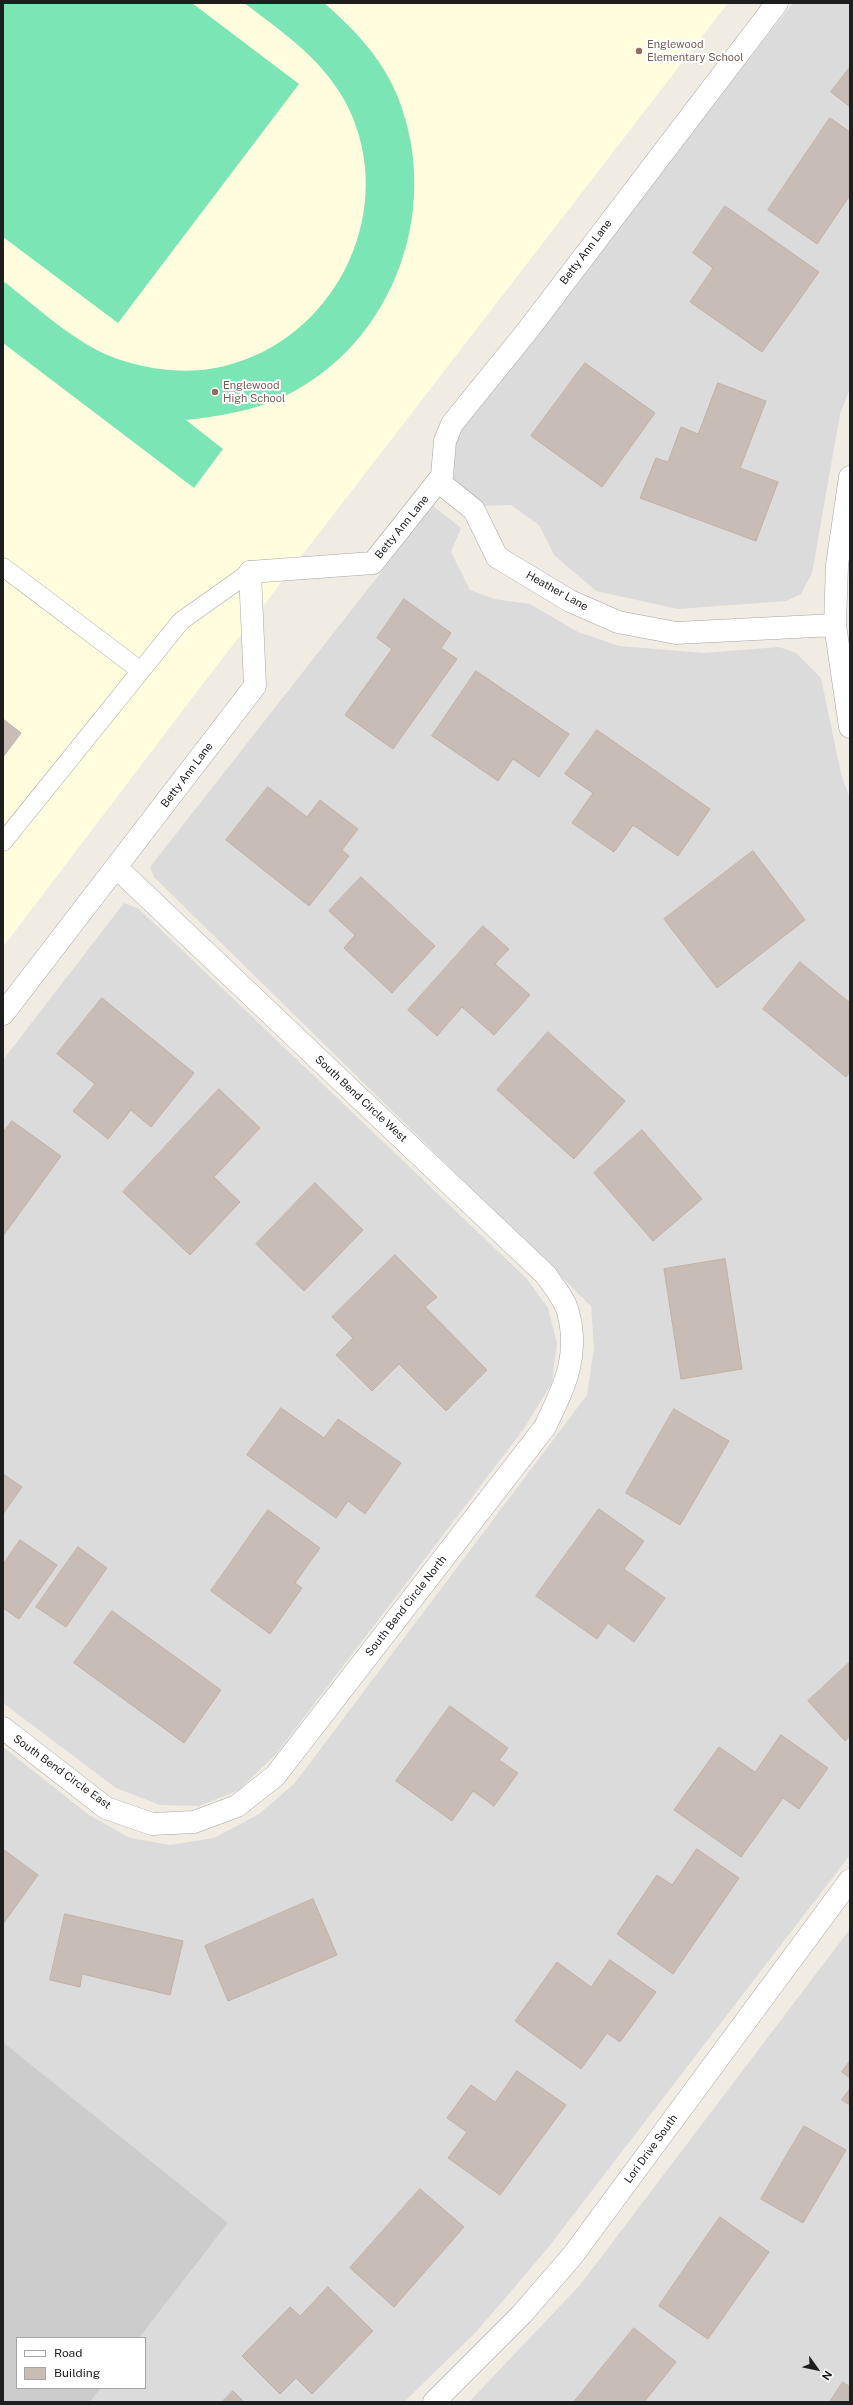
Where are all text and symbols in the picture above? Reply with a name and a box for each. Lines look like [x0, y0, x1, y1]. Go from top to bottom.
place label: Englewood Elementary School [647, 38, 744, 64]
marker: Englewood Elementary School [634, 46, 644, 56]
street label: Betty Ann Lane [557, 217, 615, 287]
place label: Englewood High School [223, 379, 285, 405]
marker: Englewood High School [210, 387, 220, 397]
street label: Betty Ann Lane [372, 493, 432, 561]
street label: Heather Lane [524, 568, 590, 614]
street label: Betty Ann Lane [158, 740, 216, 810]
street label: South Bend Circle West [312, 1053, 410, 1145]
street label: South Bend Circle North [363, 1553, 449, 1659]
street label: South Bend Circle East [11, 1732, 113, 1812]
street label: Lori Drive South [622, 2112, 680, 2186]
legend [16, 2337, 146, 2389]
text: Road [54, 2346, 82, 2360]
north arrow [797, 2349, 837, 2389]
text: Building [54, 2366, 100, 2380]
text: N [820, 2369, 834, 2382]

